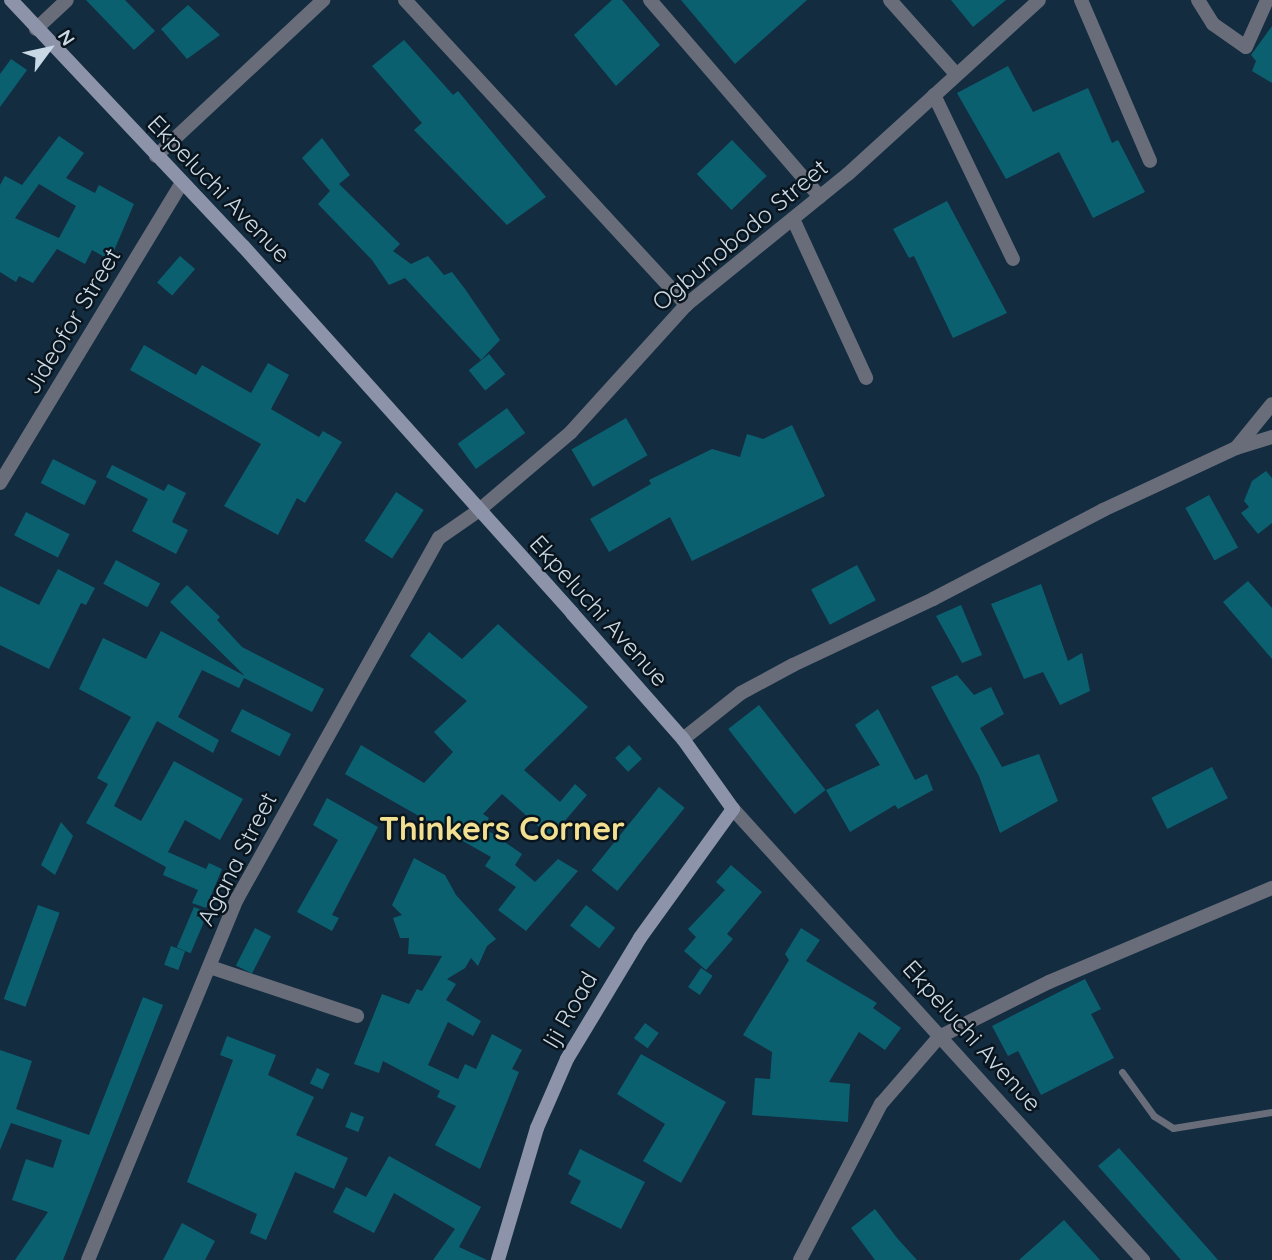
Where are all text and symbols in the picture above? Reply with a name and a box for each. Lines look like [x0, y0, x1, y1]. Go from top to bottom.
north arrow [14, 14, 84, 84]
text: N [53, 25, 80, 50]
street label: Ekpeluchi Avenue [141, 109, 297, 269]
street label: Ogbunobodo Street [646, 153, 834, 317]
street label: Jideofor Street [17, 243, 127, 399]
street label: Ekpeluchi Avenue [524, 529, 674, 693]
street label: Agana Street [191, 788, 283, 930]
district label: Thinkers Corner [379, 809, 625, 847]
street label: Ekpeluchi Avenue [897, 954, 1047, 1118]
street label: Iji Road [537, 967, 603, 1053]

